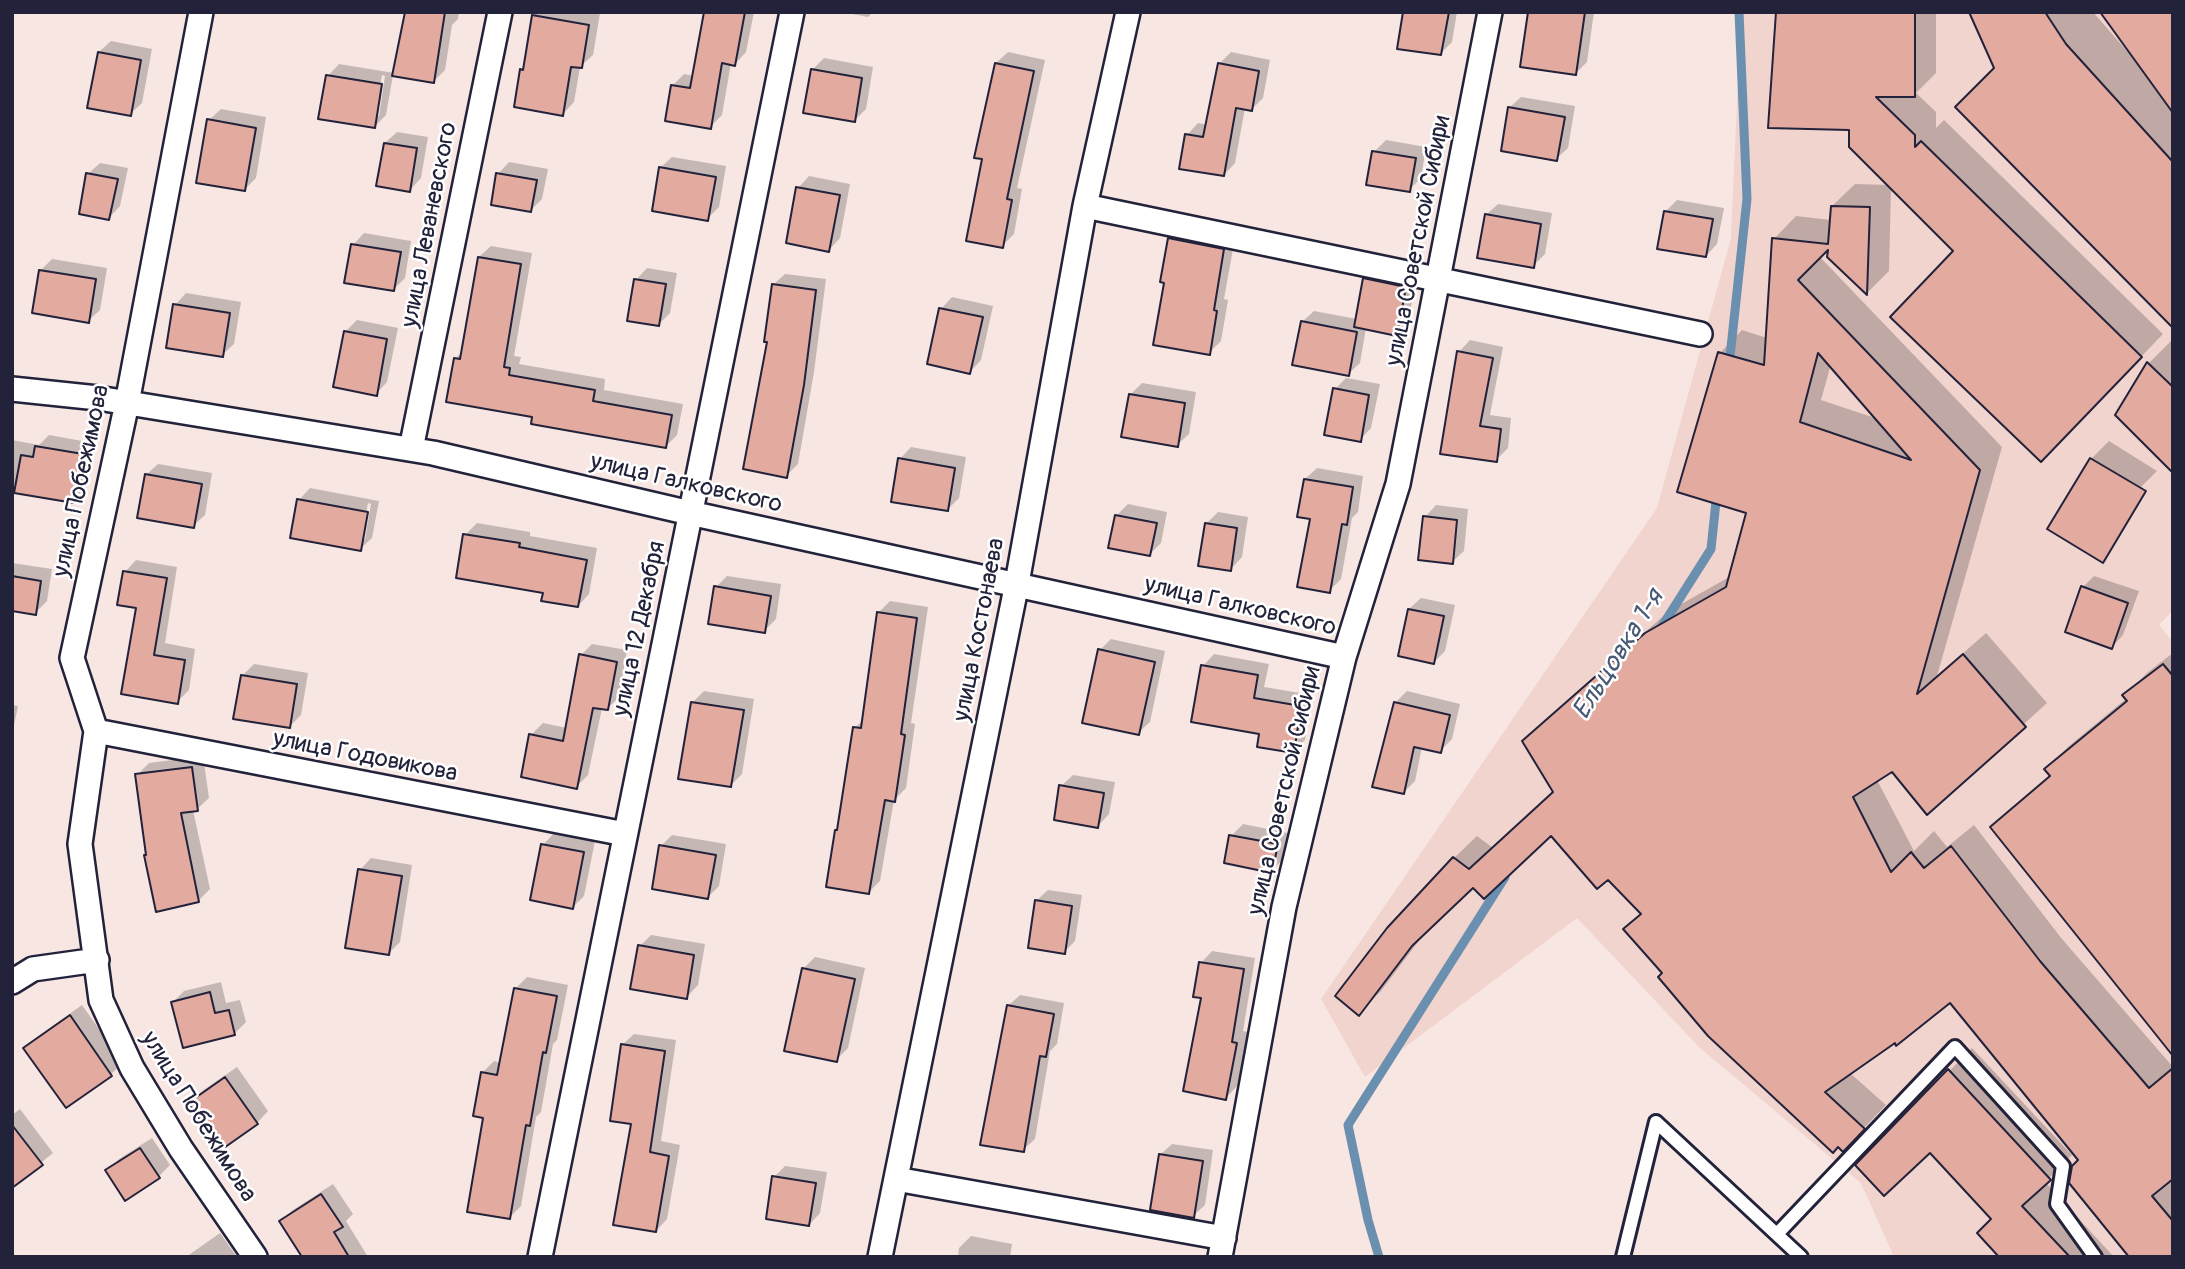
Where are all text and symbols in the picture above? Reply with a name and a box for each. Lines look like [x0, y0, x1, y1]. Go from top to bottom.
street label: улица Советской Сибири [1381, 113, 1457, 369]
street label: улица Леваневского [396, 120, 464, 330]
street label: улица Побежимова [48, 382, 116, 580]
street label: улица Галковского [587, 448, 785, 520]
street label: улица Костонаева [948, 536, 1012, 724]
street label: улица 12 Декабря [607, 539, 673, 719]
street label: улица Галковского [1141, 571, 1339, 643]
water label: Ельцовка 1-я [1567, 584, 1671, 726]
street label: улица Советской Сибири [1242, 664, 1328, 918]
street label: улица Годовикова [270, 725, 460, 789]
street label: улица Побежимова [134, 1026, 262, 1208]

